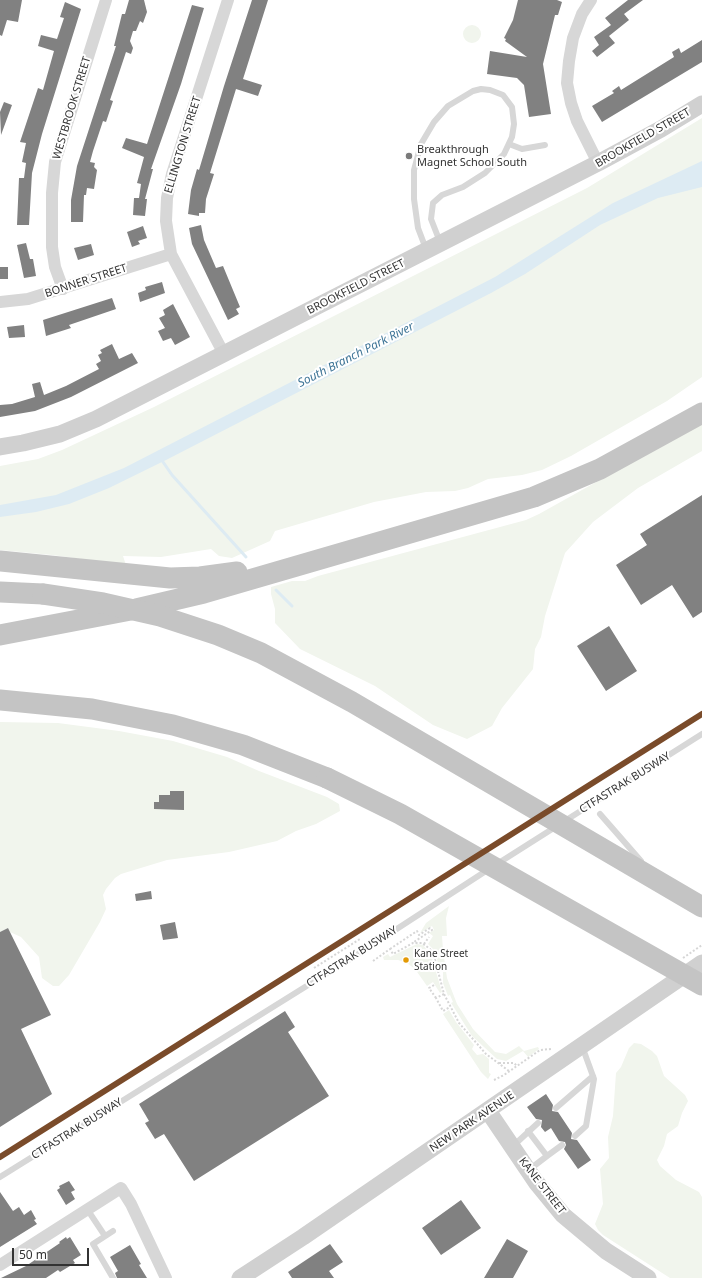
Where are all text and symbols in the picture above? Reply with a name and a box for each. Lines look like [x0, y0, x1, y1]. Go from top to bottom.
street label: WESTBROOK STREET [50, 55, 94, 161]
street label: ELLINGTON STREET [162, 95, 204, 195]
street label: BROOKFIELD STREET [593, 105, 693, 171]
place label: Breakthrough Magnet School South [417, 143, 527, 169]
marker: Breakthrough Magnet School South [404, 151, 414, 161]
street label: BROOKFIELD STREET [305, 257, 407, 317]
street label: BONNER STREET [43, 261, 129, 301]
water label: South Branch Park River [295, 319, 417, 391]
street label: CTFASTRAK BUSWAY [577, 750, 673, 816]
street label: CTFASTRAK BUSWAY [304, 924, 400, 990]
place label: Kane Street Station [414, 948, 468, 972]
marker: Kane Street Station [401, 955, 411, 965]
street label: NEW PARK AVENUE [427, 1089, 517, 1155]
street label: CTFASTRAK BUSWAY [29, 1096, 125, 1162]
street label: KANE STREET [516, 1155, 568, 1217]
scale bar [14, 1240, 91, 1266]
text: 50 m [19, 1246, 47, 1263]

